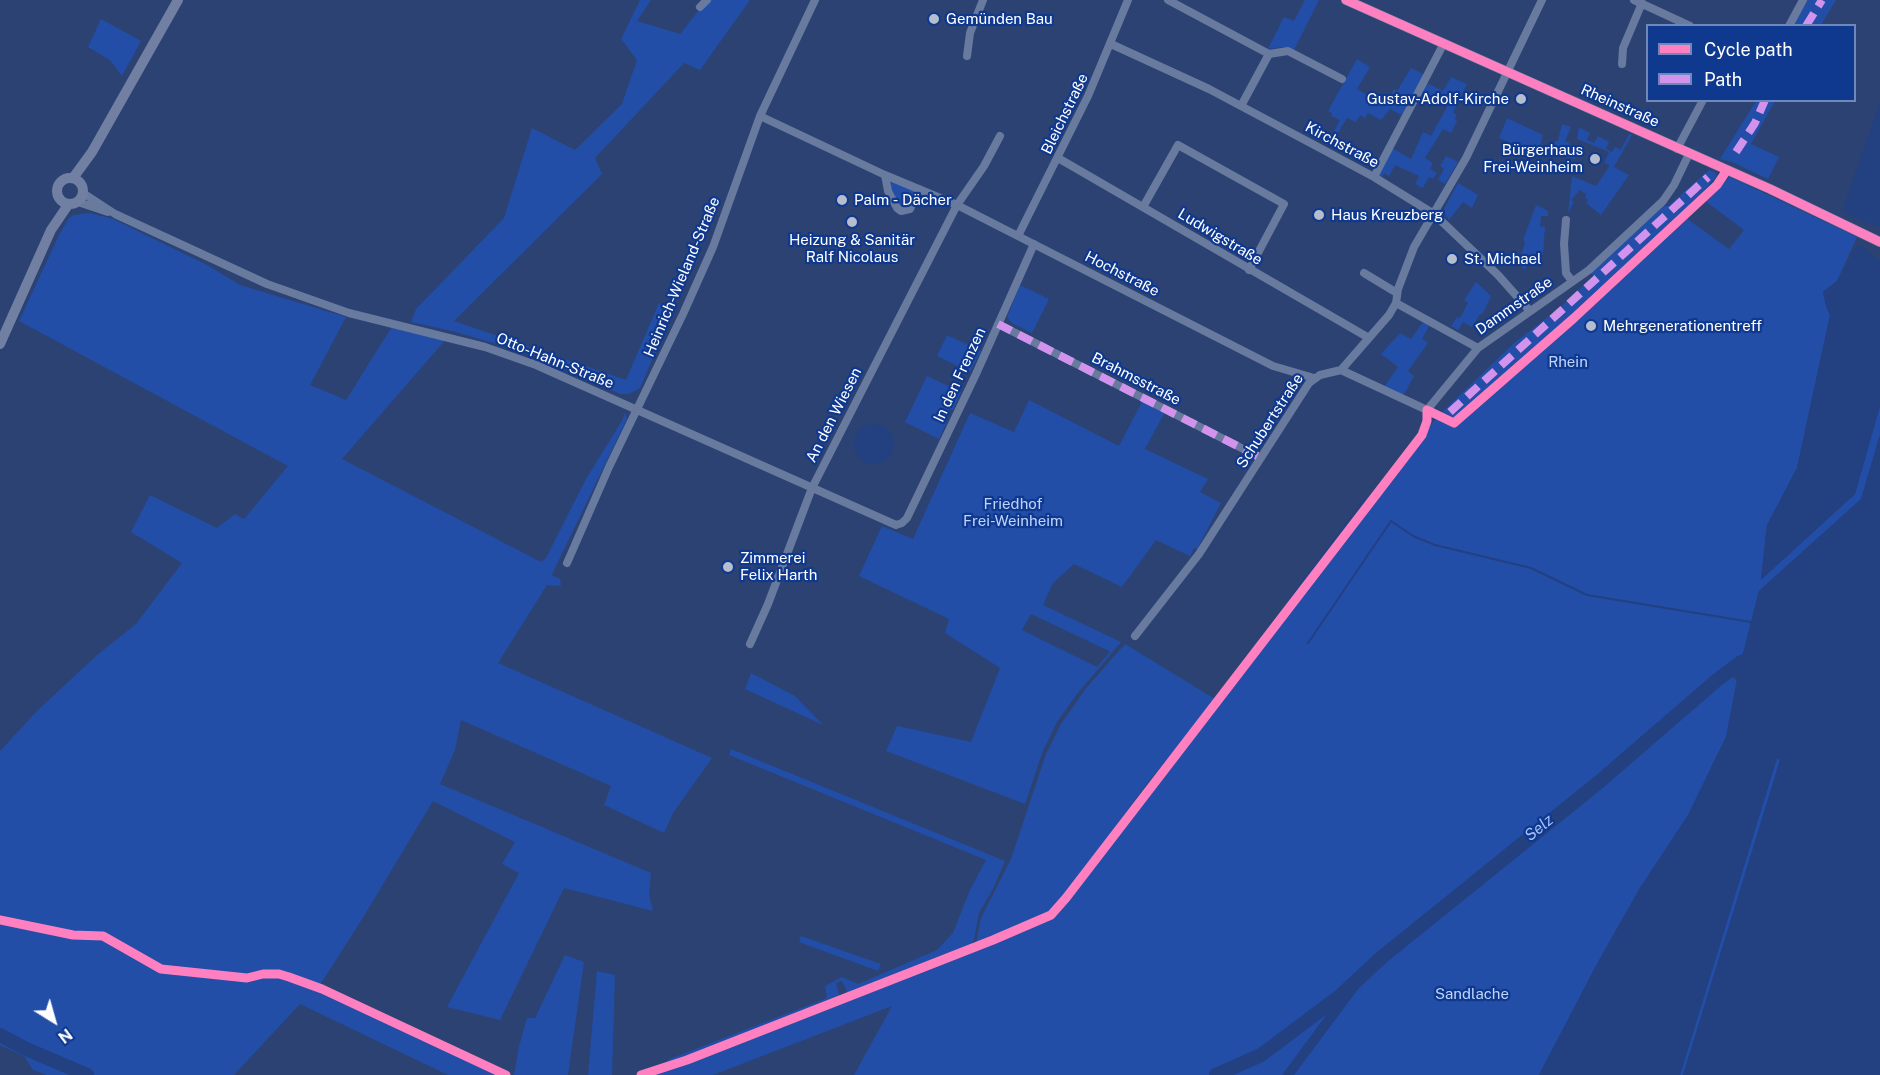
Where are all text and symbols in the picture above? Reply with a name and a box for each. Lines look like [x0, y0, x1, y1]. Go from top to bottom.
place label: Gemünden Bau [946, 10, 1053, 28]
marker: Gemünden Bau [927, 12, 941, 26]
legend [1646, 24, 1856, 102]
text: Cycle path [1704, 39, 1793, 60]
text: Path [1704, 69, 1742, 90]
street label: Bleichstraße [1038, 71, 1092, 157]
street label: Rheinstraße [1578, 81, 1662, 131]
place label: Gustav-Adolf-Kirche [1367, 90, 1509, 108]
marker: Gustav-Adolf-Kirche [1514, 92, 1528, 106]
street label: Kirchstraße [1302, 118, 1382, 172]
place label: Bürgerhaus Frei-Weinheim [1483, 141, 1583, 176]
marker: Bürgerhaus Frei-Weinheim [1588, 152, 1602, 166]
place label: Palm - Dächer [854, 191, 952, 209]
marker: Palm - Dächer [835, 193, 849, 207]
street label: Heinrich-Wieland-Straße [640, 194, 724, 360]
street label: Ludwigstraße [1175, 205, 1265, 269]
place label: Haus Kreuzberg [1331, 206, 1443, 224]
marker: Haus Kreuzberg [1312, 208, 1326, 222]
marker: Heizung & Sanitär Ralf Nicolaus [845, 215, 859, 229]
place label: Heizung & Sanitär Ralf Nicolaus [789, 231, 915, 266]
street label: Hochstraße [1082, 248, 1162, 300]
place label: St. Michael [1464, 250, 1542, 268]
marker: St. Michael [1445, 252, 1459, 266]
street label: Dammstraße [1472, 273, 1556, 339]
place label: Mehrgenerationentreff [1603, 317, 1762, 335]
marker: Mehrgenerationentreff [1584, 319, 1598, 333]
street label: In den Frenzen [930, 325, 990, 425]
street label: Otto-Hahn-Straße [494, 329, 616, 393]
street label: Brahmsstraße [1088, 349, 1184, 409]
park label: Rhein [1548, 353, 1588, 371]
street label: An den Wiesen [802, 365, 866, 465]
street label: Schubertstraße [1233, 370, 1307, 472]
park label: Friedhof Frei-Weinheim [963, 495, 1063, 530]
place label: Zimmerei Felix Harth [740, 549, 817, 584]
marker: Zimmerei Felix Harth [721, 560, 735, 574]
water label: Selz [1521, 811, 1557, 845]
park label: Sandlache [1435, 985, 1509, 1003]
north arrow [24, 991, 84, 1051]
text: N [54, 1024, 76, 1047]

